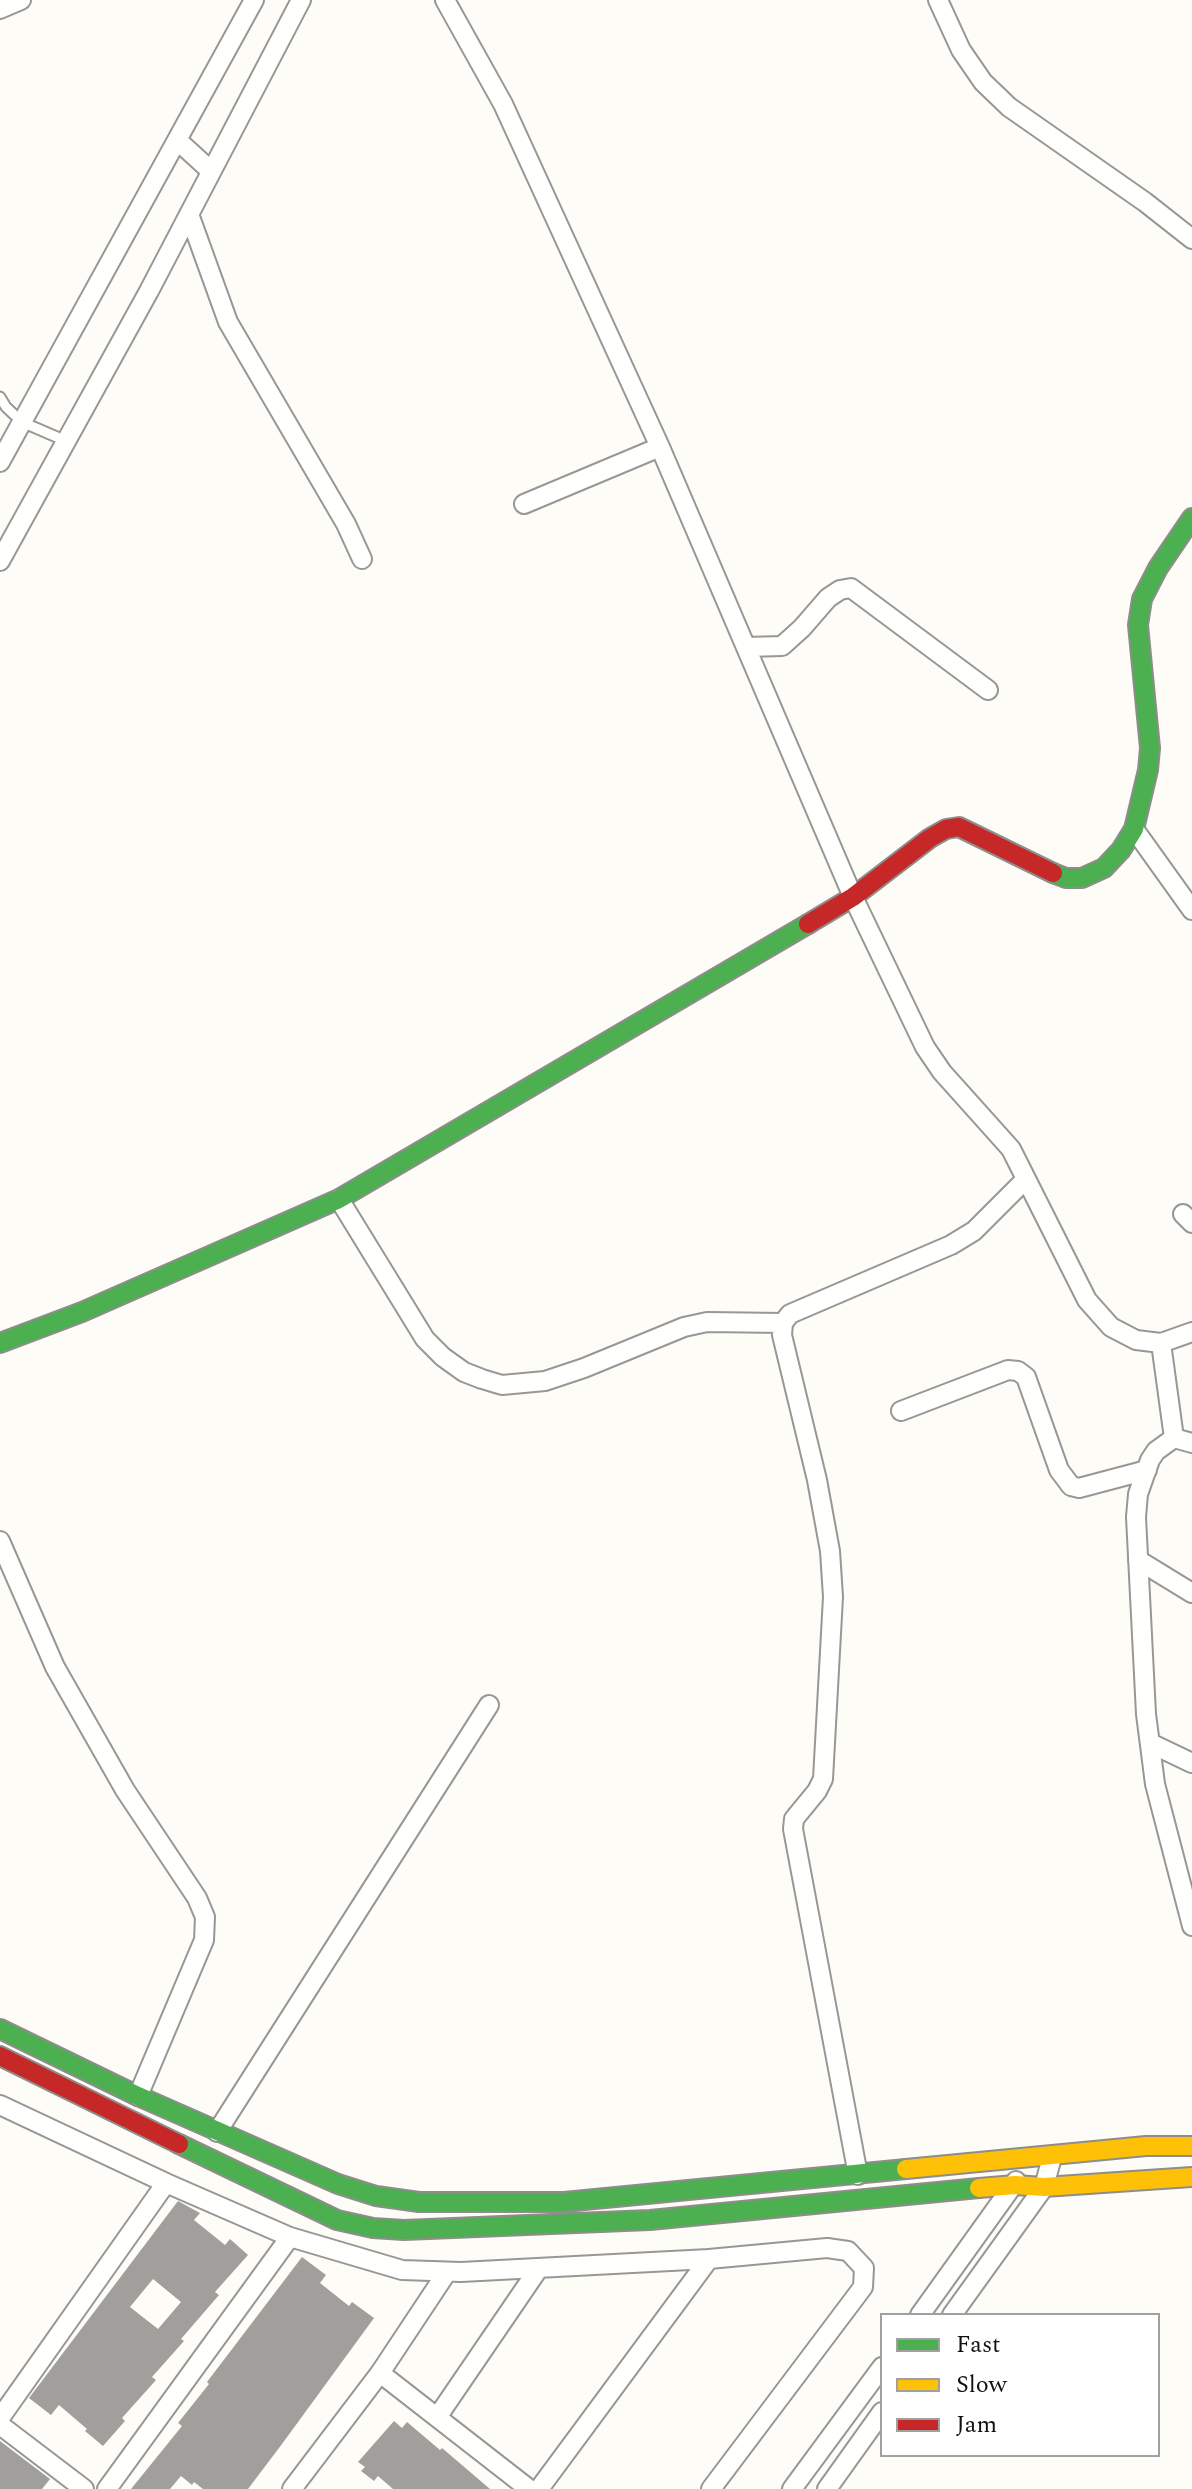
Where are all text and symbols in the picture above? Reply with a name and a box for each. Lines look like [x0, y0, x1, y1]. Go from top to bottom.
legend [880, 2313, 1160, 2457]
text: Fast [956, 2327, 1001, 2363]
text: Slow [956, 2367, 1007, 2403]
text: Jam [956, 2407, 997, 2443]

